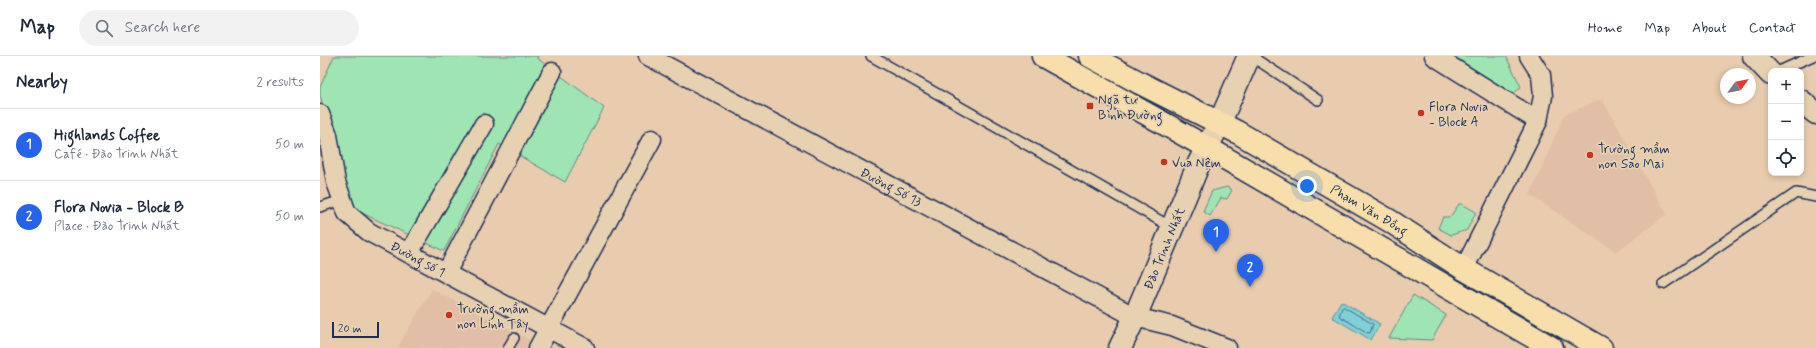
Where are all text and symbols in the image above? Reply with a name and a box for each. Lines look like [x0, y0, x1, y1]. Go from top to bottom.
search box [79, 10, 359, 46]
text: Map [20, 15, 55, 40]
icon: search [93, 17, 115, 39]
text: Search here [125, 18, 200, 38]
text: Home [1588, 19, 1622, 37]
text: Map [1644, 19, 1670, 37]
text: About [1692, 19, 1727, 37]
text: Contact [1749, 19, 1796, 37]
north arrow [1720, 68, 1756, 104]
map controls [1768, 68, 1804, 176]
button: + [1768, 68, 1804, 104]
text: Nearby [16, 71, 68, 93]
text: 2 results [257, 74, 304, 91]
place label: Ngã tư Bình Đường [1098, 92, 1163, 126]
place label: Flora Novia - Block A [1429, 99, 1488, 131]
marker: Ngã tư Bình Đường [1085, 101, 1095, 111]
button: − [1768, 104, 1804, 140]
marker: Flora Novia - Block A [1416, 108, 1426, 118]
text: Highlands Coffee [54, 126, 160, 146]
text: 1 [26, 136, 32, 153]
text: 50 m [275, 136, 304, 153]
button: locate [1768, 140, 1804, 176]
place label: Trường mầm non Sao Mai [1598, 141, 1670, 173]
text: Café · Đào Trinh Nhất [54, 146, 179, 163]
marker: Trường mầm non Sao Mai [1585, 150, 1595, 160]
place label: Vua Nệm [1172, 155, 1221, 172]
marker: Vua Nệm [1159, 157, 1169, 167]
street label: Đường Số 13 [857, 164, 925, 211]
your location [1297, 176, 1317, 196]
street label: Phạm Văn Đồng [1327, 181, 1411, 242]
text: Flora Novia - Block B [54, 198, 183, 218]
street label: Đào Trinh Nhất [1140, 205, 1190, 292]
text: 2 [26, 208, 32, 225]
text: 50 m [275, 208, 304, 225]
text: Place · Đào Trinh Nhất [54, 218, 180, 235]
pin: 1 [1203, 219, 1229, 252]
street label: Đường số 1 [387, 238, 448, 281]
pin: 2 [1237, 254, 1263, 287]
place label: Trường mầm non Linh Tây [457, 301, 529, 333]
marker: Trường mầm non Linh Tây [444, 310, 454, 320]
scale bar [332, 320, 379, 339]
text: 20 m [338, 322, 361, 336]

